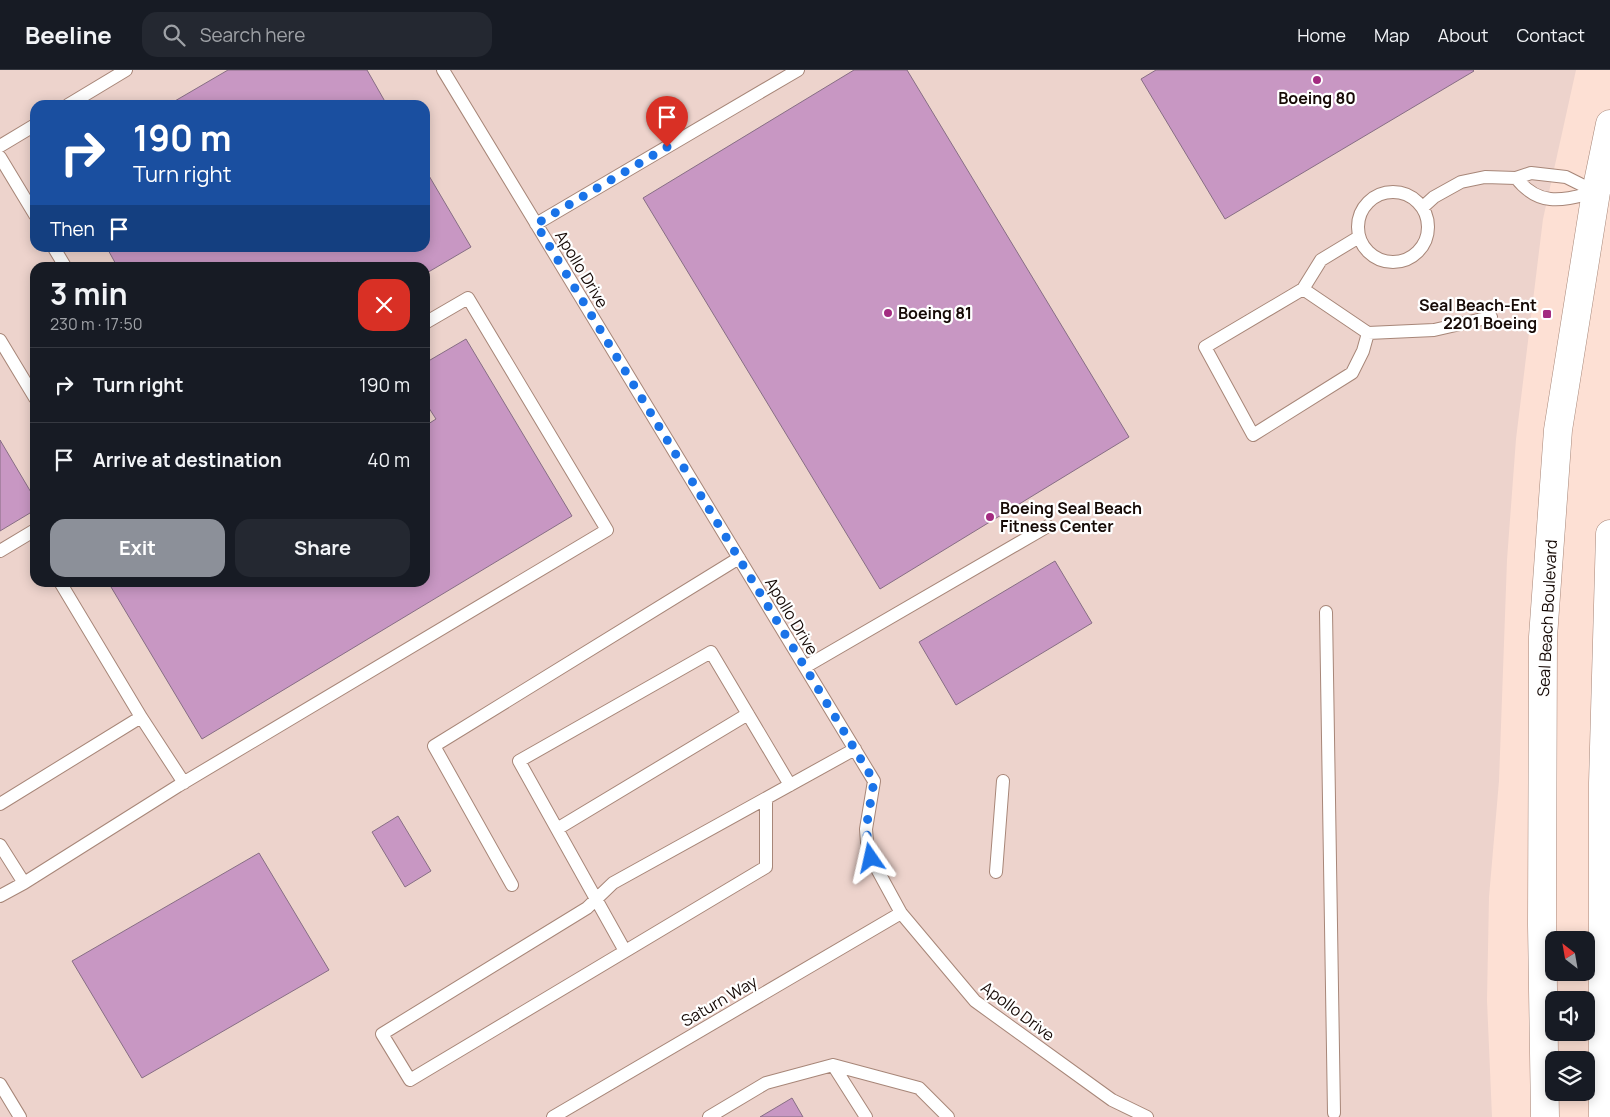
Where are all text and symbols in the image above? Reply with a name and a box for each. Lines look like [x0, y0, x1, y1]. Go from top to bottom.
search box [142, 12, 492, 57]
text: Beeline [25, 18, 112, 51]
icon: search [160, 21, 188, 49]
text: Search here [200, 22, 305, 48]
text: Home [1297, 23, 1346, 47]
text: Map [1374, 23, 1410, 47]
text: About [1438, 23, 1488, 47]
text: Contact [1516, 23, 1585, 47]
marker: Boeing 80 [1311, 74, 1323, 86]
place label: Boeing 80 [1278, 87, 1356, 109]
pin [646, 96, 688, 147]
icon: arrive [653, 103, 681, 131]
text: 190 m [133, 114, 232, 162]
icon: right [50, 120, 115, 185]
text: Turn right [133, 159, 231, 189]
icon: arrive [105, 215, 133, 243]
text: Then [50, 216, 95, 242]
street label: Apollo Drive [550, 226, 614, 312]
text: 3 min [50, 273, 128, 314]
button: close [358, 279, 410, 331]
place label: Seal Beach-Ent 2201 Boeing [1419, 294, 1537, 334]
place label: Boeing 81 [898, 302, 972, 324]
marker: Boeing 81 [882, 307, 894, 319]
marker: Seal Beach-Ent 2201 Boeing [1541, 308, 1553, 320]
text: 230 m · 17:50 [50, 313, 143, 335]
icon: right [50, 371, 78, 399]
text: Turn right [93, 372, 183, 398]
text: 190 m [359, 372, 410, 398]
icon: arrive [50, 446, 78, 474]
text: Arrive at destination [93, 447, 282, 473]
text: 40 m [367, 447, 410, 473]
place label: Boeing Seal Beach Fitness Center [1000, 497, 1142, 537]
marker: Boeing Seal Beach Fitness Center [984, 511, 996, 523]
button: Exit [50, 519, 225, 577]
button: Share [235, 519, 410, 577]
street label: Seal Beach Boulevard [1532, 539, 1562, 697]
street label: Apollo Drive [760, 573, 824, 659]
position arrow [844, 831, 896, 883]
north arrow [1545, 931, 1595, 981]
map controls [1545, 931, 1595, 1101]
street label: Saturn Way [677, 970, 761, 1032]
street label: Apollo Drive [977, 976, 1059, 1046]
button: sound [1545, 991, 1595, 1041]
button: layers [1545, 1051, 1595, 1101]

